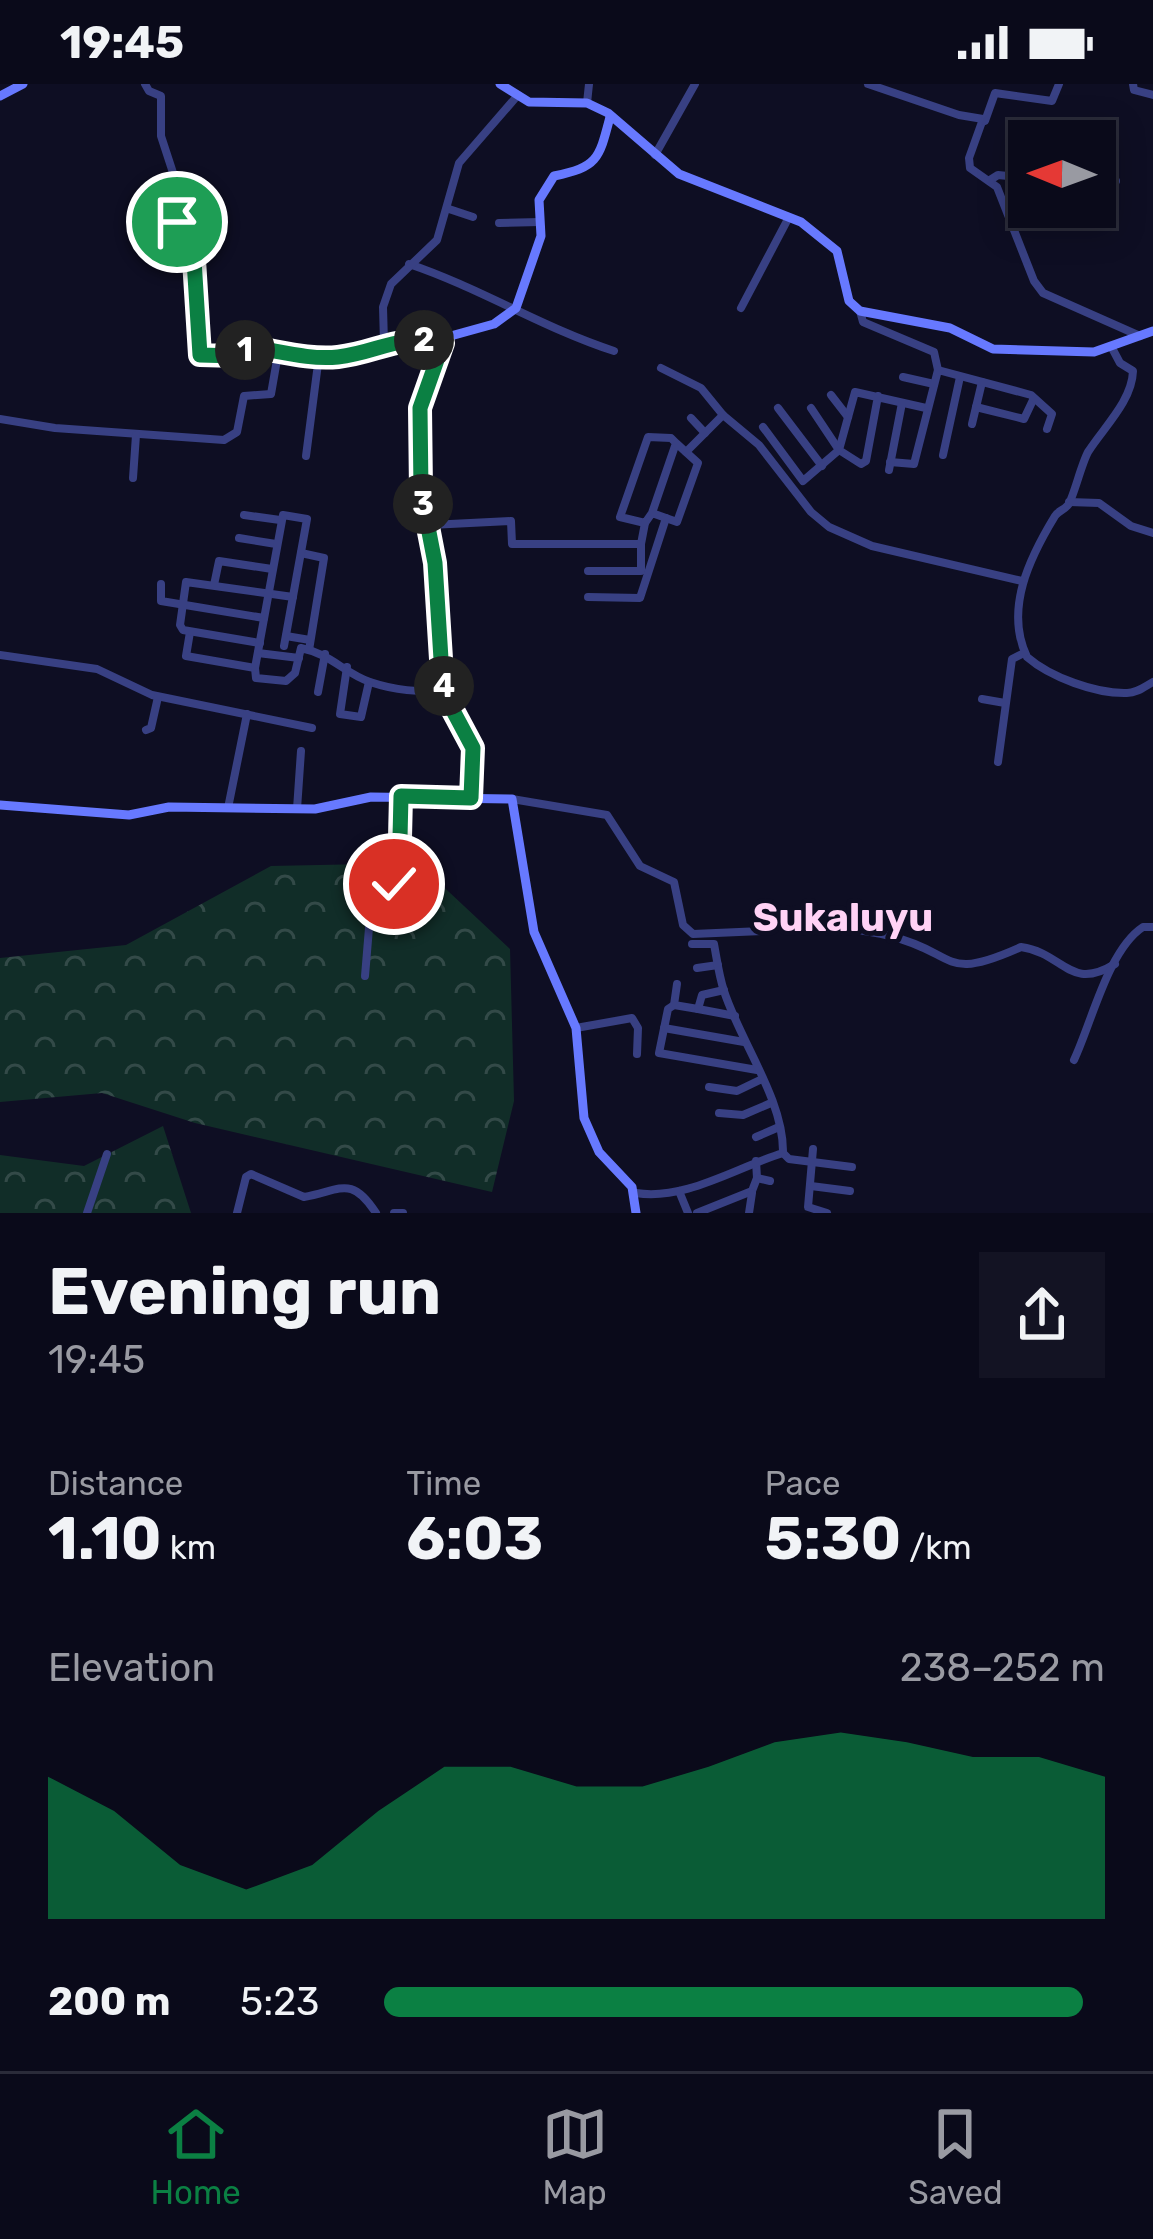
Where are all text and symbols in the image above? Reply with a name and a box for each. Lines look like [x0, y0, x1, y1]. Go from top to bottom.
text: 19:45 [60, 16, 184, 69]
north arrow [1008, 120, 1116, 228]
map controls [1008, 120, 1116, 228]
pin [126, 171, 228, 273]
icon: arrive [144, 189, 210, 255]
pin: 2 [394, 310, 454, 370]
pin: 1 [215, 320, 275, 380]
text: 2 [413, 320, 435, 359]
text: 1 [237, 330, 253, 369]
pin: 3 [393, 474, 453, 534]
text: 3 [412, 484, 434, 523]
pin: 4 [414, 656, 474, 716]
text: 4 [433, 666, 455, 705]
pin [343, 833, 445, 935]
icon: check [361, 851, 427, 917]
district label: Sukaluyu [753, 895, 933, 941]
text: Evening run [48, 1252, 441, 1331]
button: share [979, 1252, 1105, 1378]
text: 19:45 [48, 1337, 145, 1383]
text: Distance [48, 1464, 183, 1503]
text: Time [406, 1464, 481, 1503]
text: Pace [765, 1464, 840, 1503]
text: 1.10 [48, 1503, 162, 1574]
text: 6:03 [406, 1503, 543, 1574]
text: 5:30 [765, 1503, 901, 1574]
text: km [162, 1528, 216, 1567]
text: /km [901, 1528, 972, 1567]
text: Elevation [48, 1645, 215, 1691]
text: 238–252 m [900, 1645, 1105, 1691]
text: 200 m [48, 1979, 170, 2025]
text: 5:23 [240, 1979, 319, 2025]
tab: Home [150, 2101, 241, 2212]
tab: Map [542, 2101, 608, 2212]
tab: Saved [908, 2101, 1003, 2212]

